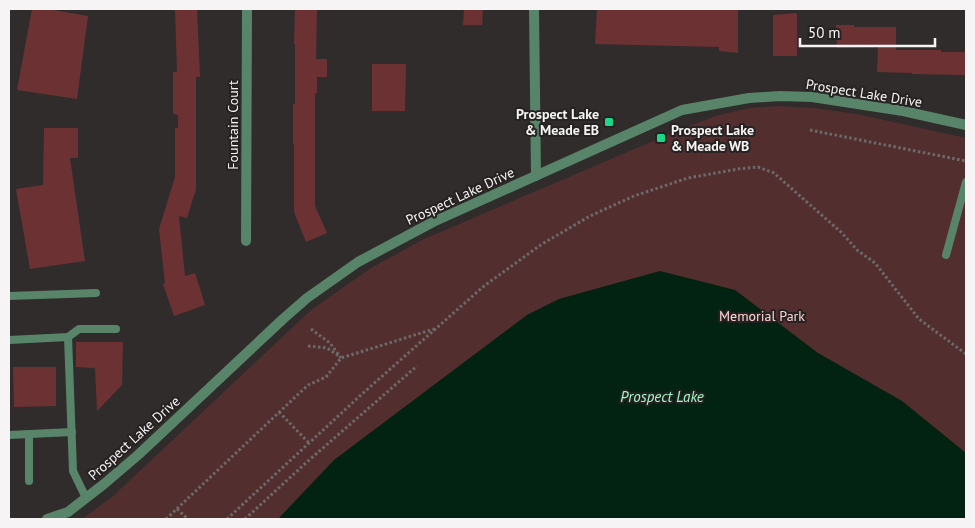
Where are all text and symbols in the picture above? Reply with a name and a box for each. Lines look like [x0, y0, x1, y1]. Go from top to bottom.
scale bar [800, 15, 935, 47]
text: 50 m [808, 23, 841, 42]
street label: Prospect Lake Drive [805, 75, 923, 111]
street label: Fountain Court [224, 80, 242, 170]
place label: Prospect Lake & Meade EB [516, 105, 599, 139]
marker: Prospect Lake & Meade EB [603, 116, 615, 128]
place label: Prospect Lake & Meade WB [671, 121, 754, 155]
marker: Prospect Lake & Meade WB [655, 132, 667, 144]
street label: Prospect Lake Drive [403, 163, 517, 229]
park label: Memorial Park [719, 307, 805, 325]
water label: Prospect Lake [620, 387, 704, 406]
street label: Prospect Lake Drive [84, 392, 184, 484]

